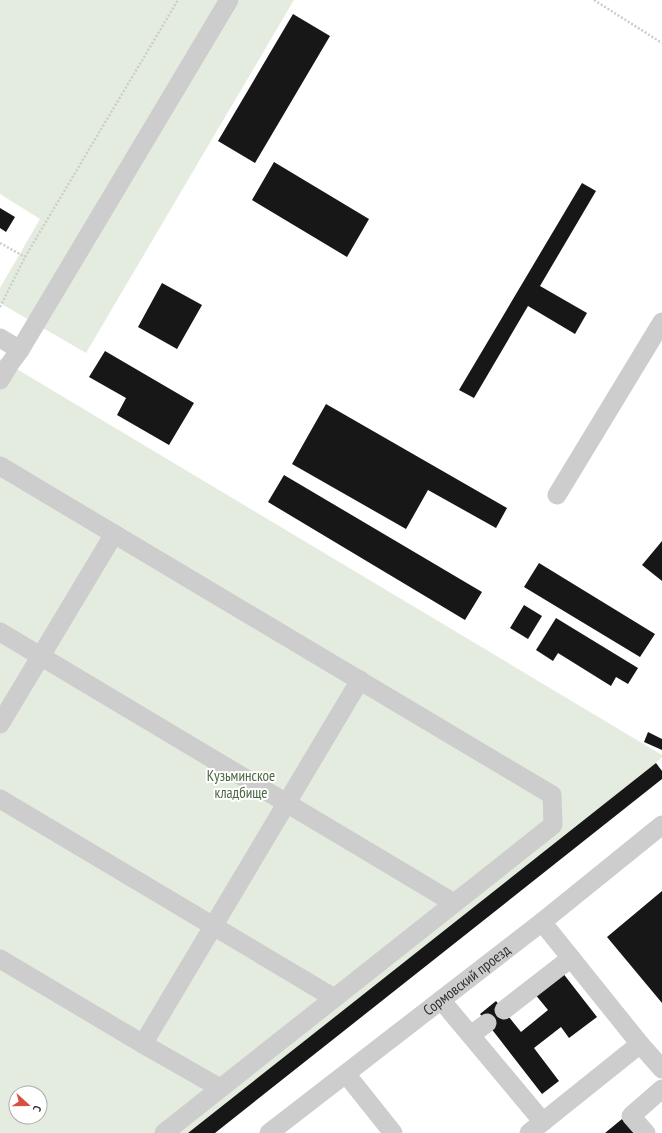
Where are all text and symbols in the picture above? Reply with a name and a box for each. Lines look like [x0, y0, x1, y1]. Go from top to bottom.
park label: Кузьминское кладбище [207, 766, 275, 802]
street label: Сормовский проезд [419, 940, 514, 1019]
north arrow [8, 1085, 48, 1125]
text: С [30, 1104, 45, 1113]

